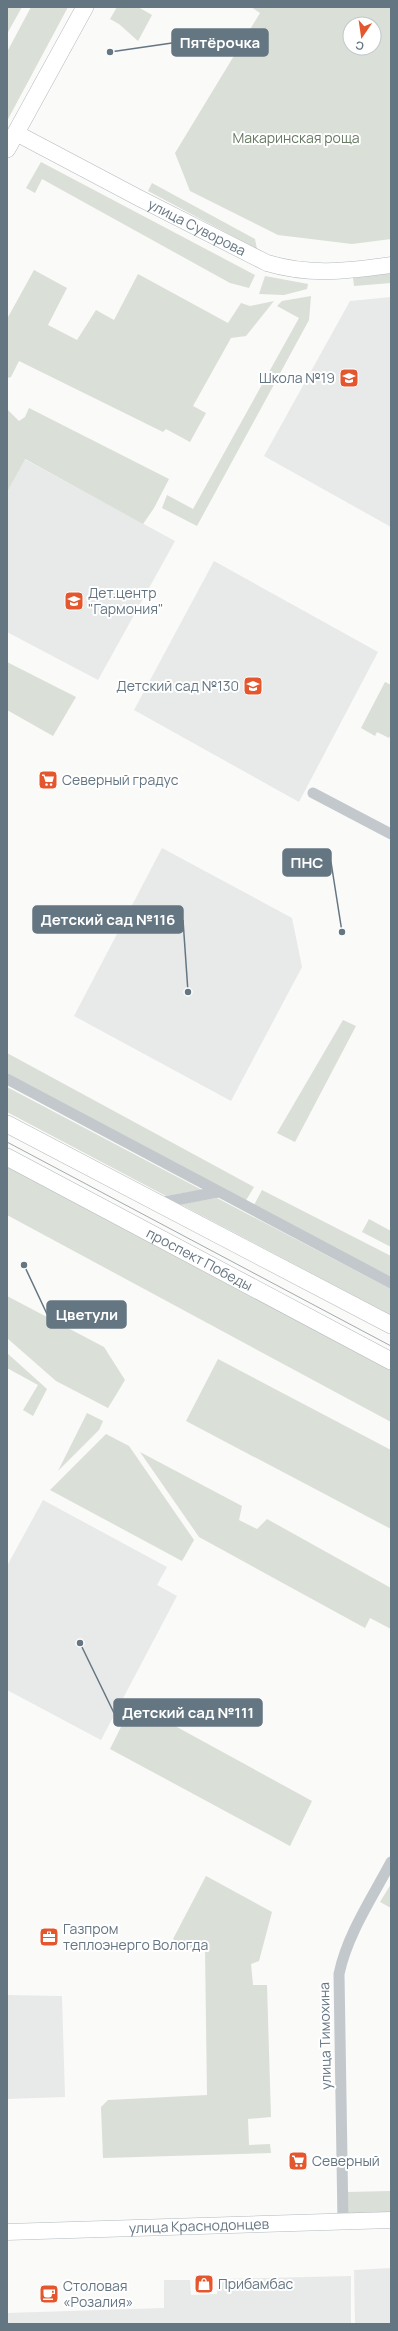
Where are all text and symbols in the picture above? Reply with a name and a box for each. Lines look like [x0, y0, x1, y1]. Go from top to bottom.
north arrow [342, 16, 382, 56]
callout: Пятёрочка [172, 29, 268, 56]
text: Пятёрочка [180, 32, 260, 53]
text: С [354, 38, 365, 54]
park label: Макаринская роща [233, 128, 359, 147]
street label: улица Суворова [145, 194, 249, 260]
school or university icon: Школа №19 [338, 367, 360, 389]
place label: Школа №19 [259, 368, 335, 387]
place label: Дет.центр "Гармония" [88, 583, 163, 618]
school or university icon: Дет.центр "Гармония" [63, 590, 85, 612]
school or university icon: Детский сад №130 [242, 675, 264, 697]
place label: Детский сад №130 [116, 676, 239, 695]
supermarket icon: Северный градус [37, 769, 59, 791]
place label: Северный градус [62, 770, 179, 789]
callout: ПНС [283, 849, 331, 876]
text: ПНС [291, 852, 323, 873]
callout: Детский сад №116 [33, 906, 183, 933]
text: Детский сад №116 [41, 909, 175, 930]
street label: проспект Победы [143, 1223, 256, 1295]
callout: Цветули [47, 1301, 126, 1328]
text: Цветули [56, 1304, 118, 1325]
callout: Детский сад №111 [114, 1699, 262, 1726]
text: Детский сад №111 [122, 1702, 254, 1723]
place label: Газпром теплоэнерго Вологда [63, 1919, 208, 1954]
office icon: Газпром теплоэнерго Вологда [38, 1926, 60, 1948]
street label: улица Тимохина [314, 1982, 335, 2090]
supermarket icon: Северный [287, 2150, 309, 2172]
place label: Северный [312, 2151, 380, 2170]
street label: улица Краснодонцев [128, 2214, 270, 2237]
shop icon: Прибамбас [193, 2273, 215, 2295]
place label: Прибамбас [218, 2274, 293, 2293]
place label: Столовая «Розалия» [63, 2276, 133, 2311]
cafe icon: Столовая «Розалия» [38, 2283, 60, 2305]

